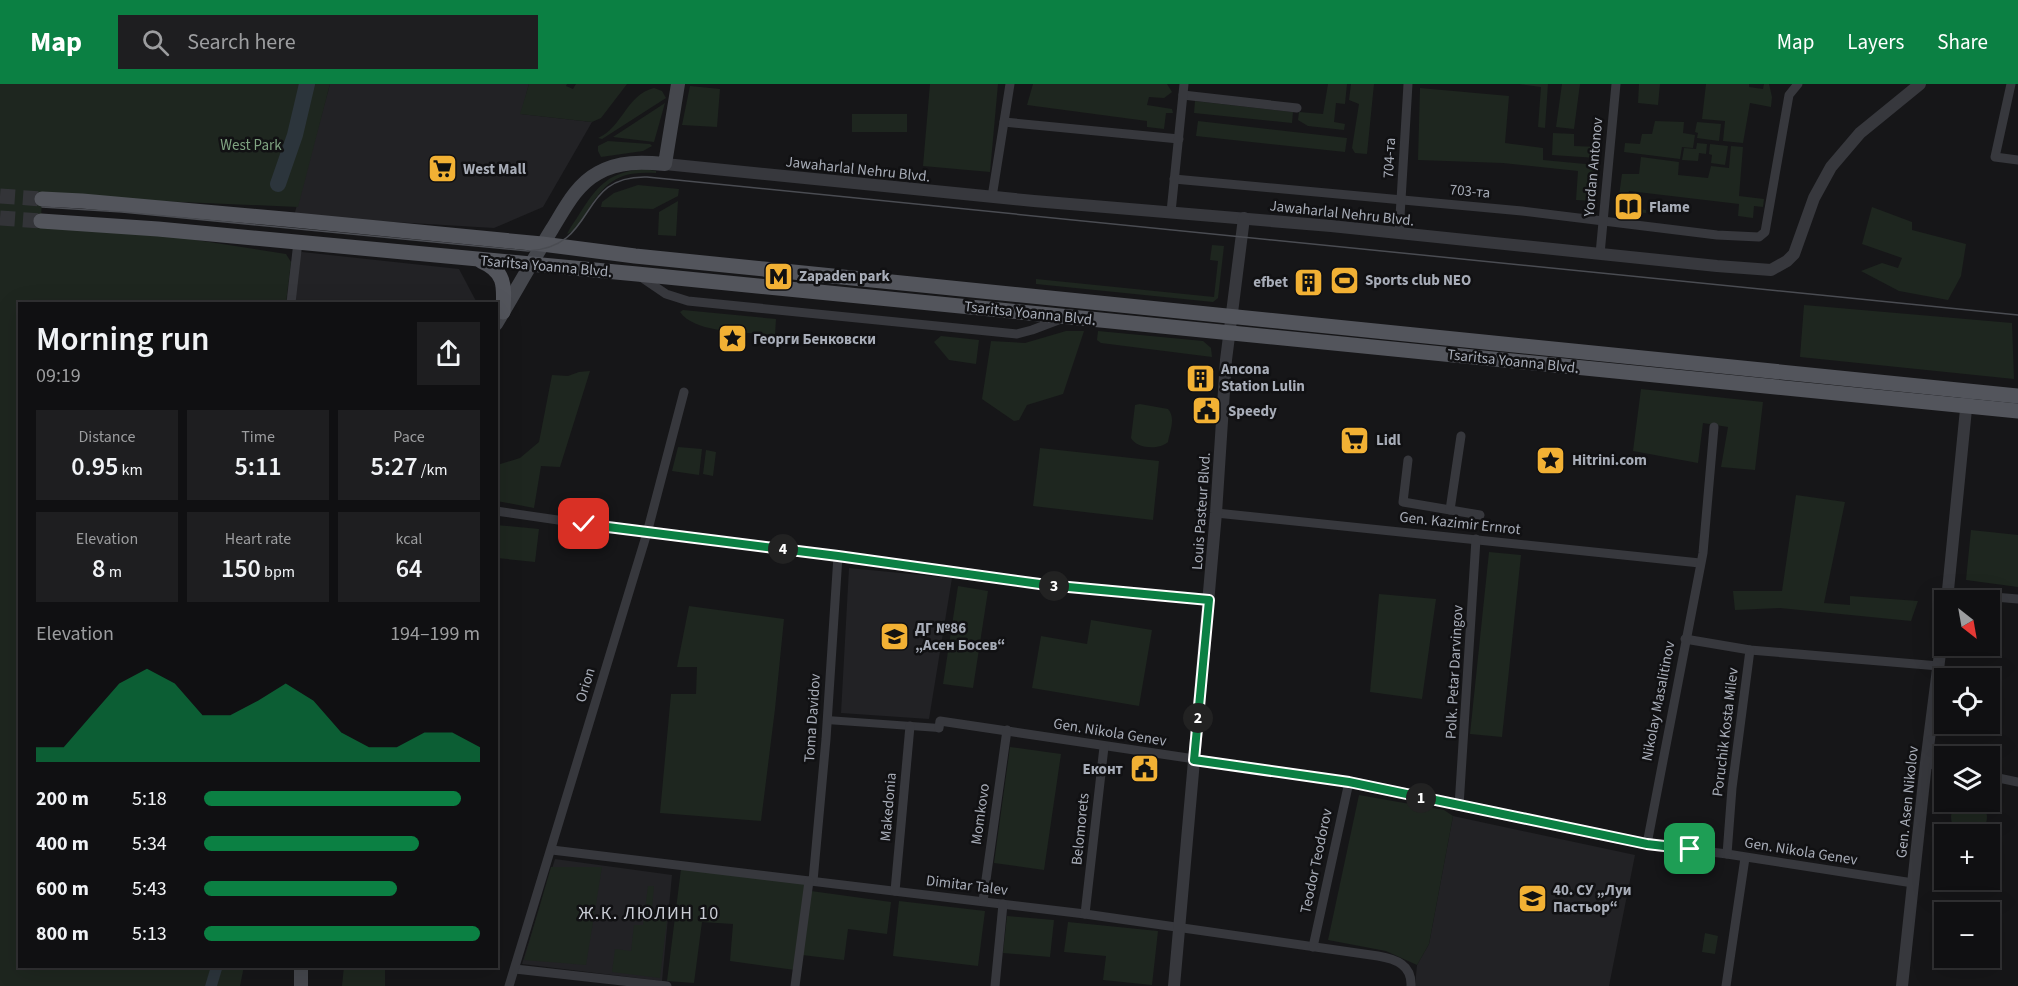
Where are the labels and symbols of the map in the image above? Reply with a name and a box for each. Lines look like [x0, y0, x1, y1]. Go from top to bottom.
street label: Yordan Antonov [1579, 117, 1608, 218]
park label: West Park [220, 135, 282, 156]
street label: 704-та [1378, 137, 1401, 179]
street label: Jawaharlal Nehru Blvd. [785, 151, 931, 188]
supermarket icon: West Mall [426, 153, 458, 185]
place label: West Mall [463, 159, 527, 180]
street label: 703-та [1449, 179, 1491, 204]
library icon: Flame [1612, 191, 1644, 223]
street label: Jawaharlal Nehru Blvd. [1269, 195, 1415, 232]
place label: Flame [1649, 197, 1690, 218]
street label: Tsaritsa Yoanna Blvd. [479, 250, 613, 283]
metro station icon: Zapaden park [762, 260, 794, 292]
sports icon: Sports club NEO [1328, 264, 1360, 296]
place label: Zapaden park [799, 266, 890, 287]
building icon: efbet [1293, 266, 1325, 298]
place label: Sports club NEO [1365, 270, 1471, 291]
place label: efbet [1253, 272, 1288, 293]
street label: Tsaritsa Yoanna Blvd. [963, 296, 1097, 331]
place icon: Георги Бенковски [716, 323, 748, 355]
place label: Георги Бенковски [753, 329, 876, 350]
street label: Tsaritsa Yoanna Blvd. [1446, 344, 1580, 379]
place label: Ancona Station Lulin [1220, 359, 1305, 397]
building icon: Ancona Station Lulin [1184, 362, 1216, 394]
public building icon: Speedy [1191, 395, 1223, 427]
place label: Speedy [1228, 401, 1277, 422]
supermarket icon: Lidl [1339, 424, 1371, 456]
place label: Lidl [1376, 430, 1402, 451]
place icon: Hitrini.com [1535, 444, 1567, 476]
place label: Hitrini.com [1572, 450, 1647, 471]
street label: Louis Pasteur Blvd. [1187, 451, 1216, 571]
pin [558, 498, 609, 549]
street label: Gen. Kazimir Ernrot [1398, 507, 1522, 540]
pin: 4 [768, 534, 798, 564]
pin: 3 [1039, 571, 1069, 601]
north arrow [1934, 590, 2000, 656]
street label: Polk. Petar Darvingov [1441, 605, 1468, 740]
place label: ДГ №86 „Асен Босев“ [915, 618, 1005, 656]
school or university icon: ДГ №86 „Асен Босев“ [878, 621, 910, 653]
street label: Nikolay Masalitinov [1637, 639, 1680, 763]
street label: Orion [570, 665, 601, 705]
street label: Poruchik Kosta Milev [1707, 666, 1744, 798]
street label: Toma Davidov [799, 673, 826, 763]
pin: 2 [1183, 703, 1213, 733]
street label: Gen. Nikola Genev [1052, 713, 1168, 752]
street label: Gen. Asen Nikolov [1891, 745, 1924, 859]
public building icon: Еконт [1128, 753, 1160, 785]
place label: Еконт [1083, 759, 1123, 780]
street label: Makedonia [875, 772, 902, 842]
street label: Momkovo [966, 782, 995, 846]
pin: 1 [1406, 783, 1436, 813]
street label: Belomorets [1066, 792, 1095, 866]
street label: Teodor Teodorov [1295, 807, 1338, 915]
pin [1664, 823, 1715, 874]
street label: Gen. Nikola Genev [1743, 832, 1859, 871]
street label: Dimitar Talev [925, 870, 1009, 901]
place label: 40. СУ „Луи Пастьор“ [1553, 880, 1631, 918]
school or university icon: 40. СУ „Луи Пастьор“ [1516, 883, 1548, 915]
district label: Ж.К. ЛЮЛИН 10 [578, 901, 720, 926]

